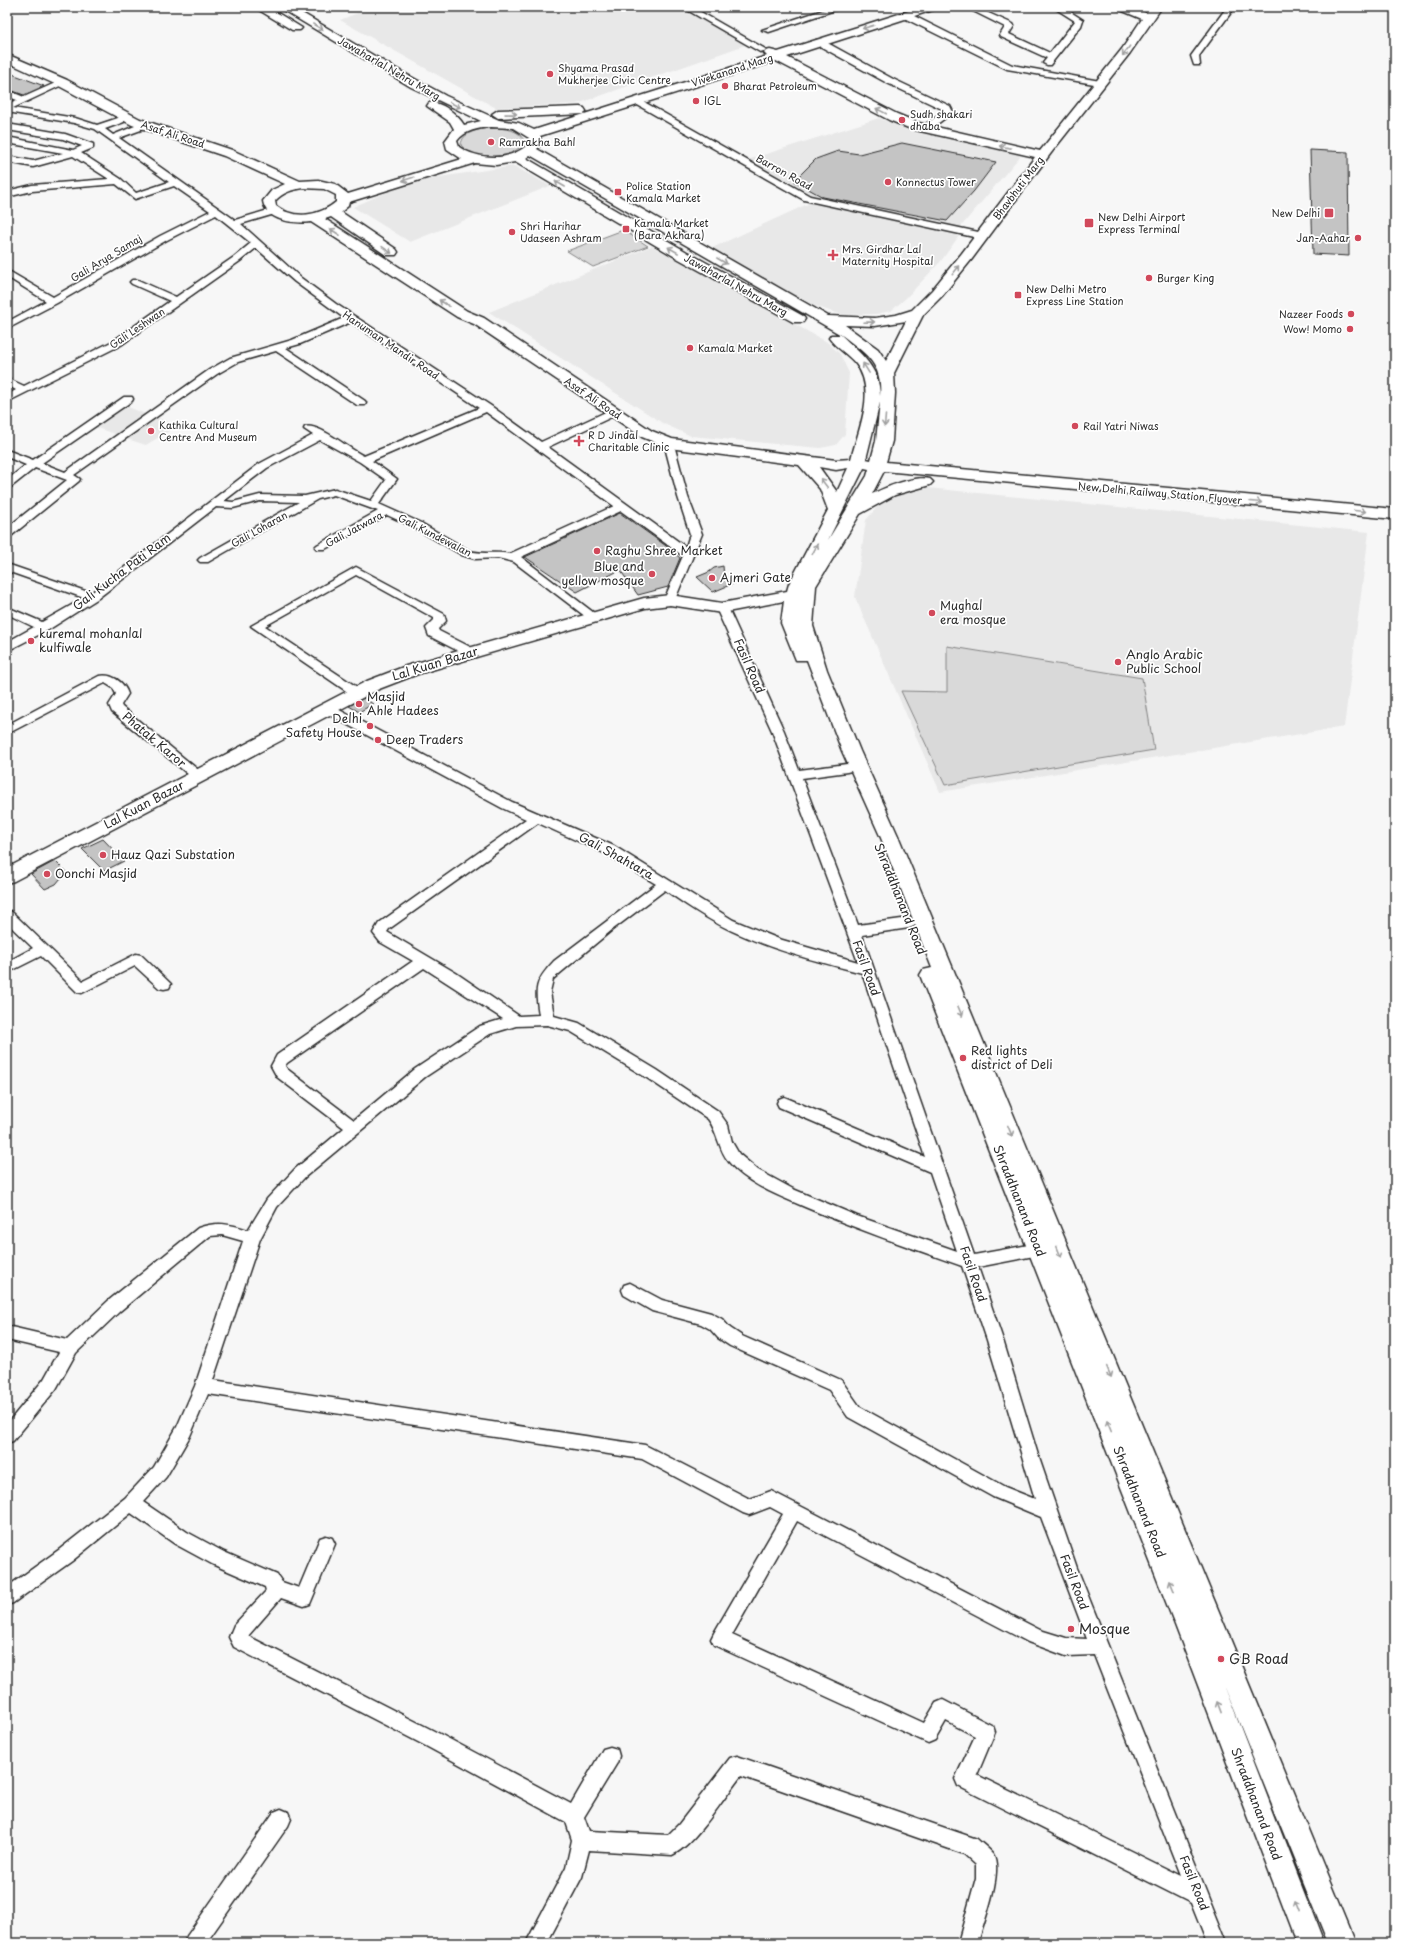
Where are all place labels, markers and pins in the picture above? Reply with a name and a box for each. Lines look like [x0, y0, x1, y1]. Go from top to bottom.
place label: Shyama Prasad Mukherjee Civic Centre [558, 60, 671, 87]
marker: Shyama Prasad Mukherjee Civic Centre [545, 69, 555, 79]
place label: Bharat Petroleum [733, 78, 817, 93]
marker: Bharat Petroleum [720, 81, 730, 91]
place label: IGL [704, 93, 721, 108]
marker: IGL [691, 96, 701, 106]
place label: Sudh shakari dhaba [910, 106, 972, 133]
marker: Sudh shakari dhaba [897, 115, 907, 125]
place label: Ramrakha Bahl [499, 134, 576, 149]
marker: Ramrakha Bahl [486, 137, 496, 147]
place label: Konnectus Tower [896, 174, 976, 189]
marker: Konnectus Tower [883, 177, 893, 187]
place label: Police Station Kamala Market [626, 178, 701, 205]
marker: Police Station Kamala Market [613, 187, 623, 197]
place label: New Delhi [1272, 205, 1320, 220]
marker: New Delhi [1323, 207, 1335, 219]
place label: New Delhi Airport Express Terminal [1098, 209, 1185, 236]
place label: Kamala Market (Bara Akhara) [634, 215, 709, 242]
marker: New Delhi Airport Express Terminal [1083, 217, 1095, 229]
place label: Shri Harihar Udaseen Ashram [520, 218, 602, 245]
marker: Kamala Market (Bara Akhara) [621, 224, 631, 234]
marker: Shri Harihar Udaseen Ashram [507, 227, 517, 237]
place label: Jan-Aahar [1296, 230, 1350, 245]
marker: Jan-Aahar [1353, 233, 1363, 243]
place label: Mrs. Girdhar Lal Maternity Hospital [842, 241, 933, 269]
marker: Mrs. Girdhar Lal Maternity Hospital [827, 249, 839, 261]
place label: Burger King [1157, 270, 1215, 285]
marker: Burger King [1144, 273, 1154, 283]
place label: New Delhi Metro Express Line Station [1026, 281, 1124, 308]
marker: New Delhi Metro Express Line Station [1013, 290, 1023, 300]
place label: Nazeer Foods [1279, 306, 1343, 321]
marker: Nazeer Foods [1346, 309, 1356, 319]
place label: Wow! Momo [1283, 321, 1342, 336]
marker: Wow! Momo [1345, 324, 1355, 334]
place label: Kamala Market [698, 340, 773, 355]
marker: Kamala Market [685, 343, 695, 353]
place label: Kathika Cultural Centre And Museum [159, 417, 257, 444]
place label: Rail Yatri Niwas [1083, 418, 1159, 433]
marker: Rail Yatri Niwas [1070, 421, 1080, 431]
marker: Kathika Cultural Centre And Museum [146, 426, 156, 436]
place label: R D Jindal Charitable Clinic [588, 427, 669, 454]
marker: R D Jindal Charitable Clinic [573, 435, 585, 447]
place label: Raghu Shree Market [605, 541, 723, 559]
marker: Raghu Shree Market [592, 546, 602, 556]
place label: Blue and yellow mosque [562, 557, 645, 589]
place label: Ajmeri Gate [720, 568, 791, 586]
marker: Blue and yellow mosque [647, 569, 657, 579]
marker: Ajmeri Gate [707, 573, 717, 583]
place label: Mughal era mosque [940, 596, 1006, 628]
marker: Mughal era mosque [927, 608, 937, 618]
place label: kuremal mohanlal kulfiwale [39, 624, 142, 656]
marker: kuremal mohanlal kulfiwale [26, 636, 36, 646]
place label: Anglo Arabic Public School [1126, 645, 1203, 677]
marker: Anglo Arabic Public School [1113, 657, 1123, 667]
place label: Masjid Ahle Hadees [367, 687, 439, 719]
marker: Masjid Ahle Hadees [354, 699, 364, 709]
place label: Delhi Safety House [286, 709, 362, 741]
marker: Delhi Safety House [365, 721, 375, 731]
place label: Deep Traders [386, 730, 464, 748]
marker: Deep Traders [373, 735, 383, 745]
place label: Hauz Qazi Substation [111, 845, 235, 863]
marker: Hauz Qazi Substation [98, 850, 108, 860]
place label: Oonchi Masjid [55, 864, 137, 882]
marker: Oonchi Masjid [42, 869, 52, 879]
place label: Red lights district of Deli [971, 1041, 1053, 1073]
marker: Red lights district of Deli [958, 1053, 968, 1063]
place label: Mosque [1079, 1618, 1130, 1639]
marker: Mosque [1066, 1624, 1076, 1634]
place label: GB Road [1229, 1648, 1289, 1669]
marker: GB Road [1216, 1654, 1226, 1664]

